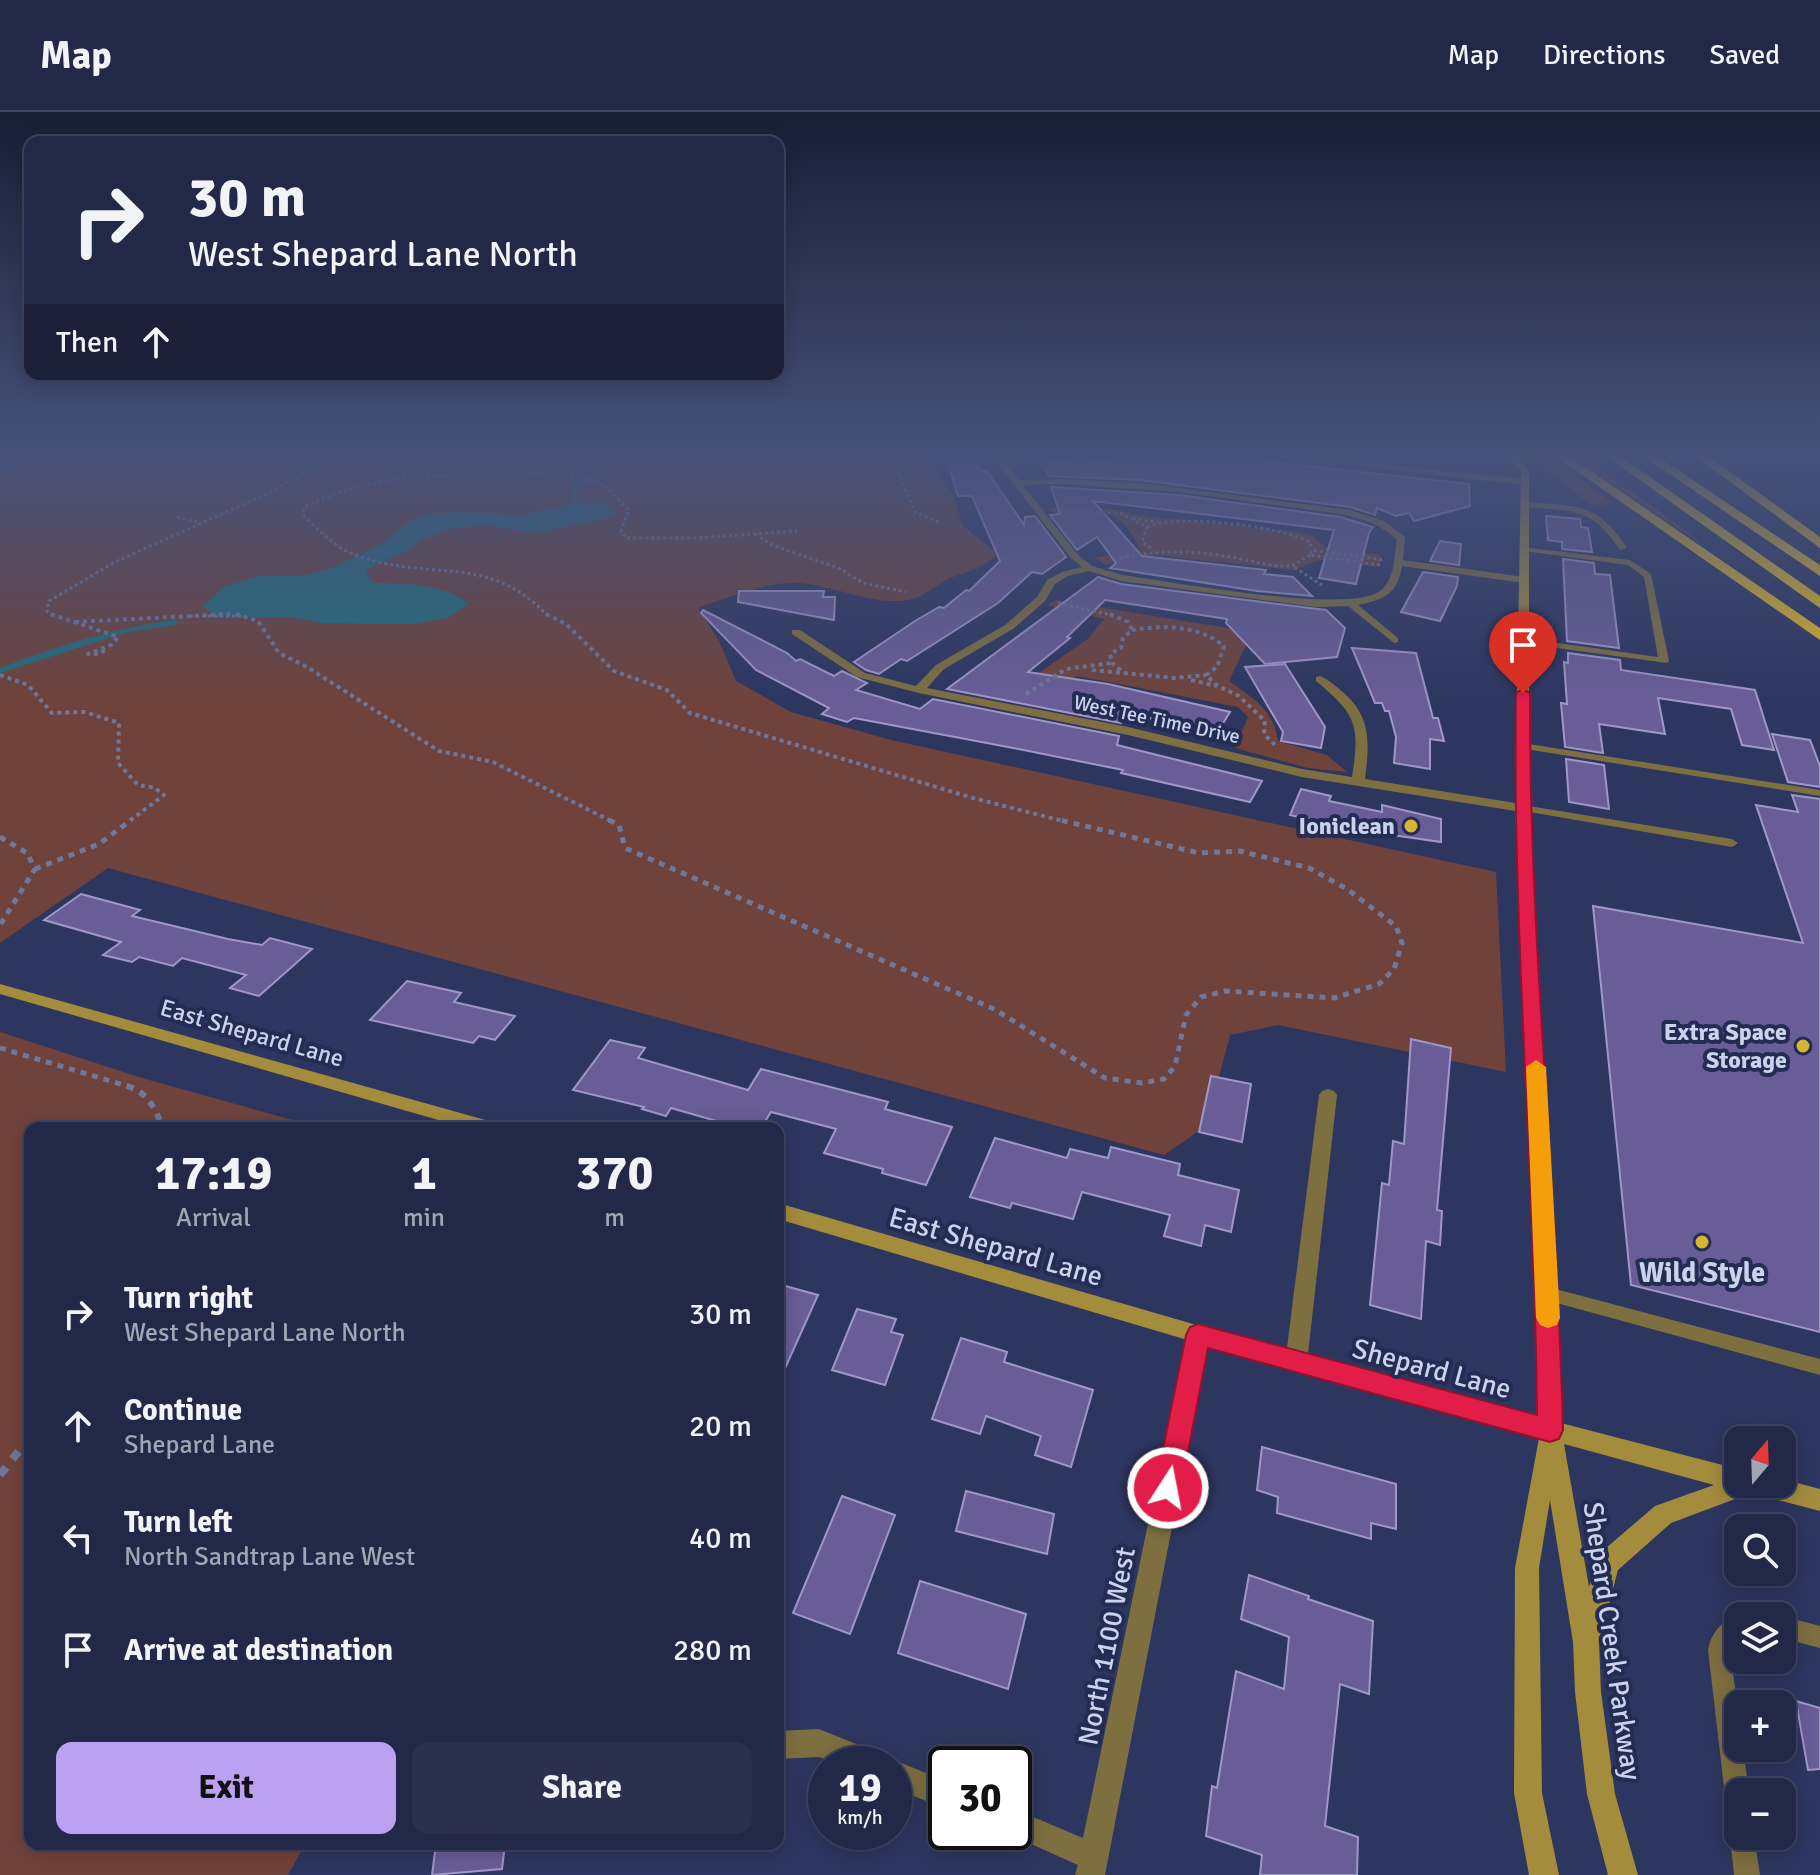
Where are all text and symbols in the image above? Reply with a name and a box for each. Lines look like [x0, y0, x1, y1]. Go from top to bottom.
text: Map [40, 32, 112, 79]
text: Map [1447, 38, 1499, 72]
text: Directions [1543, 38, 1665, 72]
text: Saved [1709, 38, 1780, 72]
text: 30 m [188, 163, 306, 232]
icon: right [56, 168, 160, 272]
text: West Shepard Lane North [188, 232, 578, 277]
icon: ahead [134, 320, 178, 364]
text: Then [56, 324, 118, 361]
pin [1489, 611, 1557, 693]
icon: arrive [1501, 623, 1545, 667]
street label: West Tee Time Drive [1071, 690, 1242, 749]
place label: Ioniclean [1299, 811, 1395, 841]
marker: Ioniclean [1402, 817, 1420, 835]
street label: East Shepard Lane [157, 993, 347, 1073]
place label: Extra Space Storage [1664, 1017, 1787, 1075]
marker: Extra Space Storage [1794, 1037, 1812, 1055]
text: 17:19 [155, 1144, 272, 1203]
text: 1 [411, 1144, 437, 1203]
text: 370 [576, 1144, 653, 1203]
street label: East Shepard Lane [885, 1200, 1107, 1294]
text: Arrival [176, 1202, 251, 1234]
text: min [403, 1202, 445, 1234]
text: m [604, 1202, 625, 1234]
marker: Wild Style [1693, 1233, 1711, 1251]
place label: Wild Style [1639, 1256, 1765, 1290]
text: Turn right [124, 1280, 253, 1317]
icon: right [56, 1292, 100, 1336]
text: 30 m [689, 1296, 752, 1333]
text: West Shepard Lane North [124, 1317, 406, 1349]
street label: Shepard Lane [1349, 1331, 1515, 1406]
text: Continue [124, 1392, 242, 1429]
icon: ahead [56, 1404, 100, 1448]
text: 20 m [689, 1408, 752, 1445]
north arrow [1724, 1426, 1796, 1498]
map controls [1724, 1426, 1796, 1850]
text: Shepard Lane [124, 1429, 275, 1461]
position arrow [1126, 1446, 1210, 1530]
street label: Shepard Creek Parkway [1576, 1500, 1648, 1782]
text: Turn left [124, 1504, 233, 1541]
button: search [1724, 1514, 1796, 1586]
icon: left [56, 1516, 100, 1560]
text: 40 m [689, 1520, 752, 1557]
text: North Sandtrap Lane West [124, 1541, 415, 1573]
street label: North 1100 West [1071, 1544, 1143, 1748]
button: layers [1724, 1602, 1796, 1674]
icon: arrive [56, 1628, 100, 1672]
text: Arrive at destination [124, 1632, 393, 1669]
text: 280 m [673, 1632, 752, 1669]
button: + [1724, 1690, 1796, 1762]
button: Exit [56, 1742, 396, 1834]
button: Share [412, 1742, 752, 1834]
speed limit sign: 30 [928, 1746, 1032, 1850]
text: 19 [838, 1763, 882, 1813]
button: − [1724, 1778, 1796, 1850]
text: km/h [837, 1805, 883, 1830]

